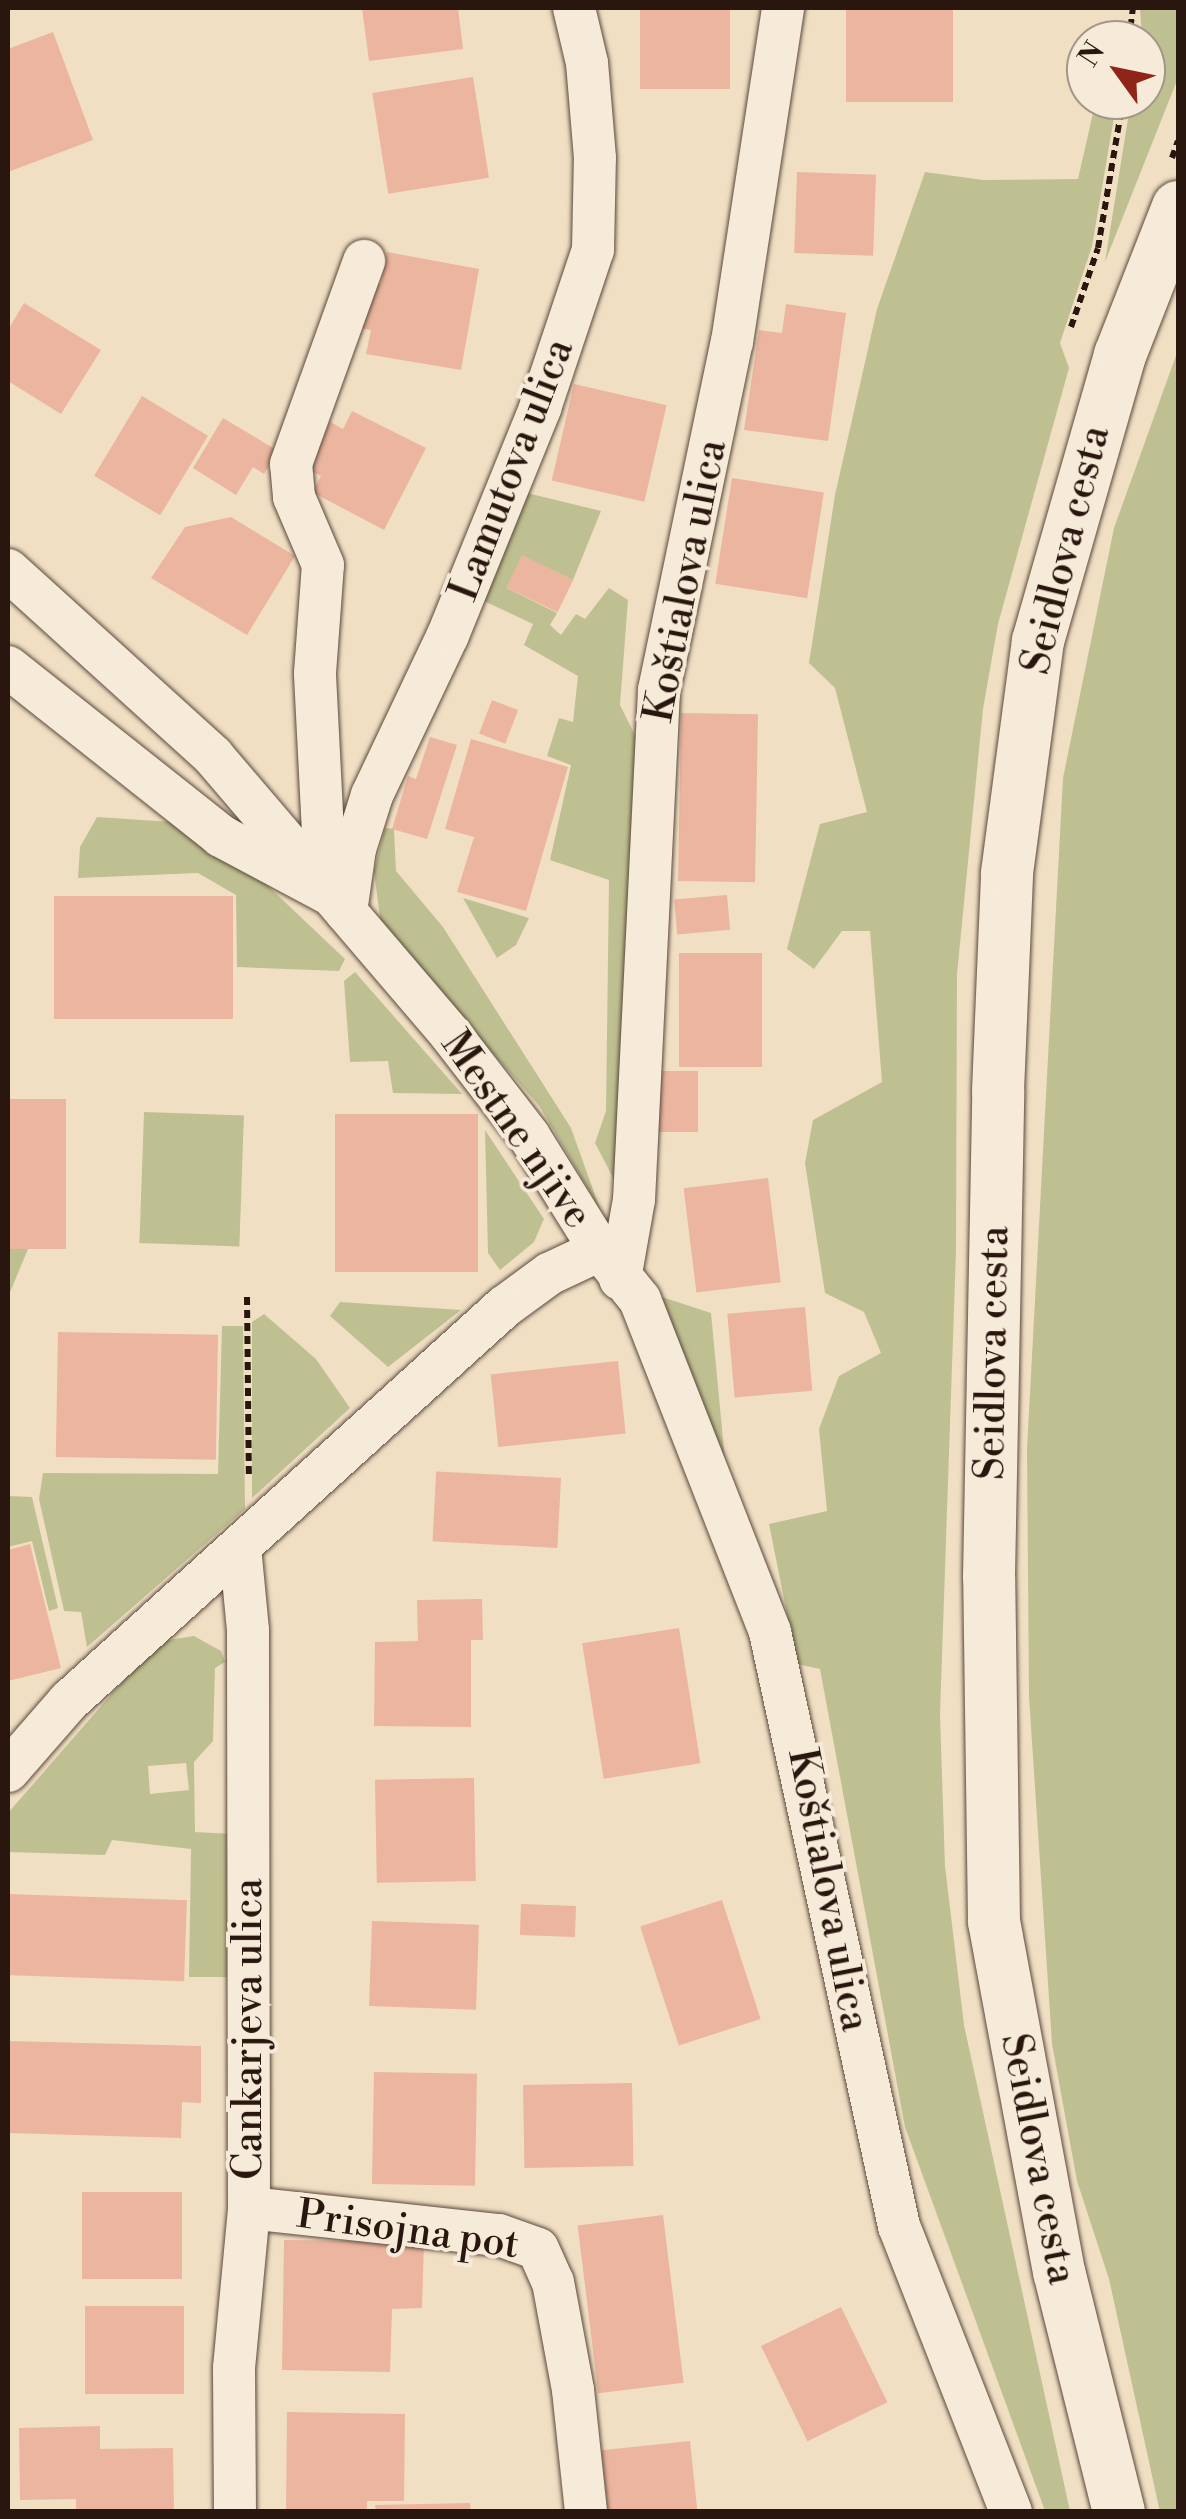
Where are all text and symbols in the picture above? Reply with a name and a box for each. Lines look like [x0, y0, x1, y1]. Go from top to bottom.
north arrow [1066, 20, 1166, 120]
text: N [1071, 36, 1113, 73]
street label: Lamutova ulica [440, 332, 584, 608]
street label: Seidlova cesta [1012, 421, 1120, 679]
street label: Koštialova ulica [635, 436, 737, 726]
street label: Mestne njive [431, 1022, 601, 1238]
street label: Seidlova cesta [967, 1226, 1019, 1480]
street label: Koštialova ulica [777, 1745, 879, 2035]
street label: Cankarjeva ulica [225, 1878, 273, 2180]
street label: Seidlova cesta [990, 2030, 1086, 2288]
street label: Prisojna pot [294, 2191, 522, 2269]

